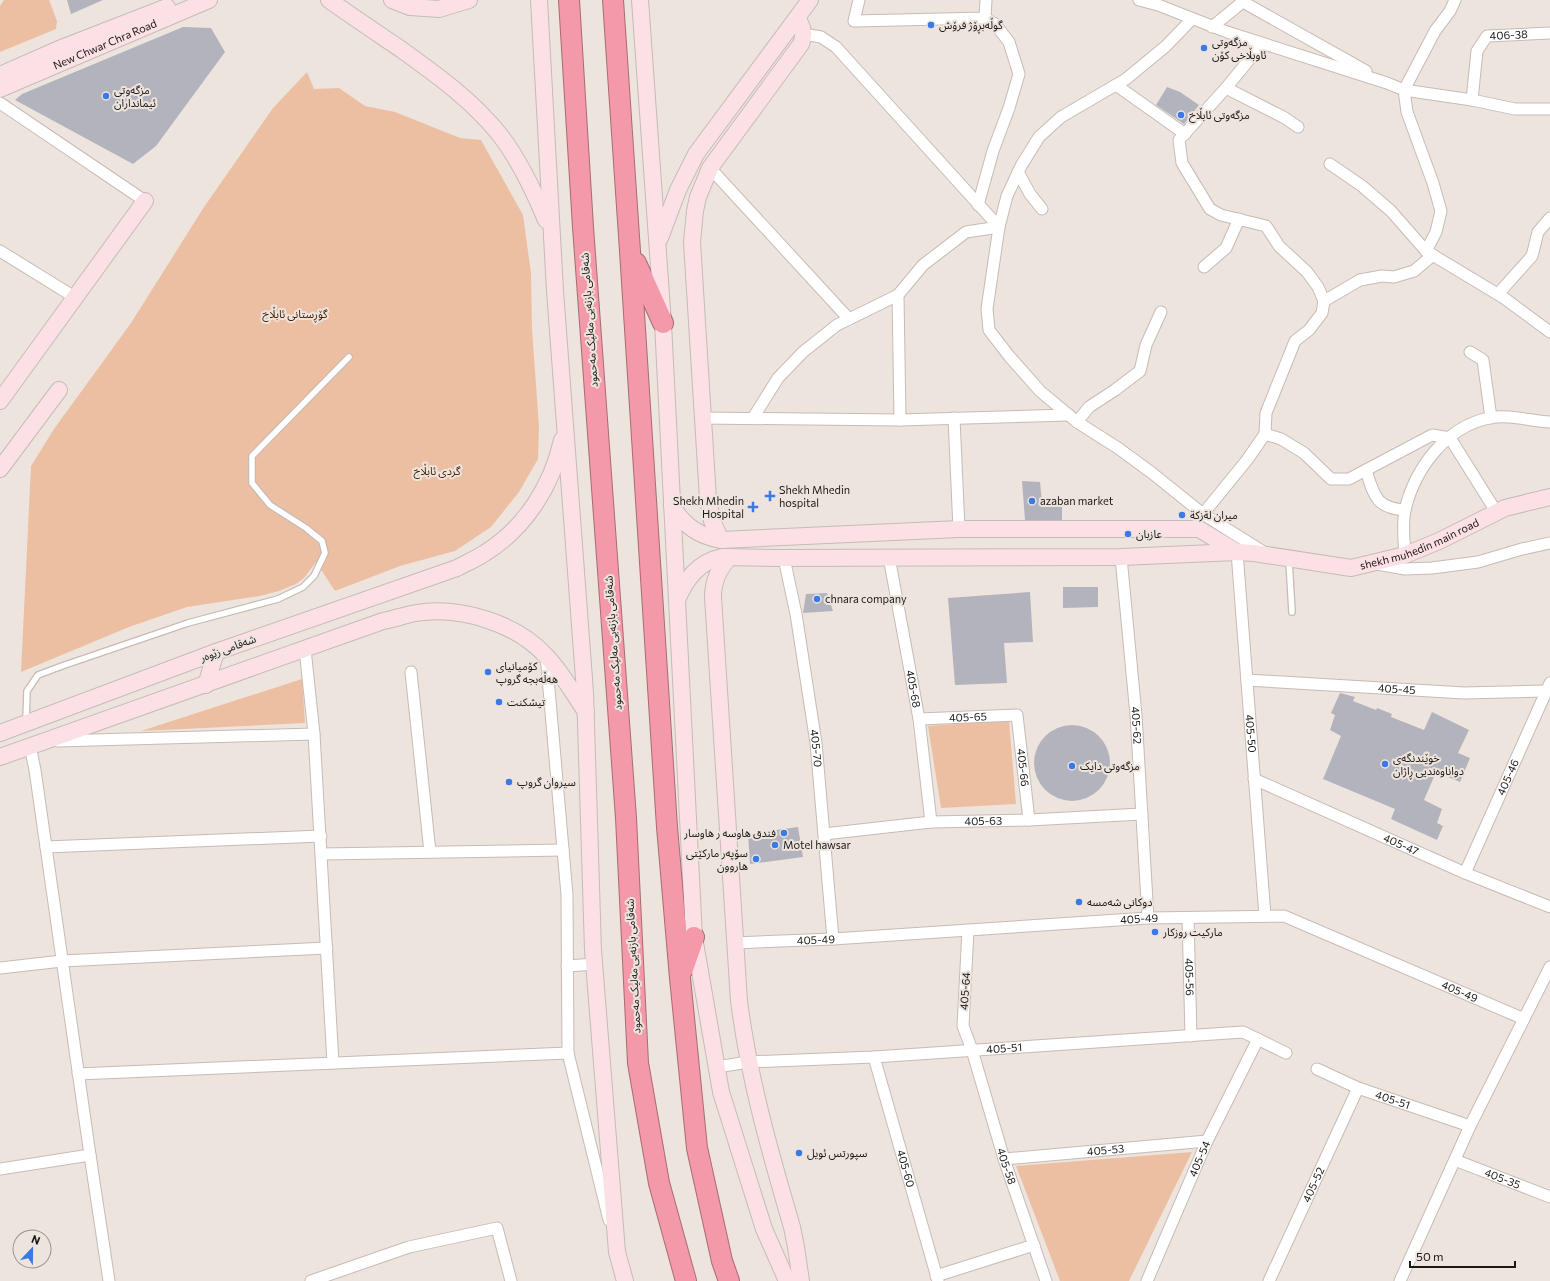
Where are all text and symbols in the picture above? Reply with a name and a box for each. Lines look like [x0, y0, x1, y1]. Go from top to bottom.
street label: New Chwar Chra Road [51, 16, 158, 72]
place label: گوڵەبڕۆژ فرۆش [939, 17, 1003, 34]
marker: گوڵەبڕۆژ فرۆش [926, 20, 936, 30]
street label: 406-38 [1489, 27, 1528, 42]
place label: مزگەوتی ئاوبڵاخی کۆن [1212, 35, 1267, 62]
marker: مزگەوتی ئاوبڵاخی کۆن [1199, 43, 1209, 53]
place label: مزگەوتی ئیمانداران [114, 83, 156, 110]
marker: مزگەوتی ئیمانداران [101, 91, 111, 101]
place label: مزگەوتی ئابڵاخ [1189, 107, 1250, 123]
marker: مزگەوتی ئابڵاخ [1176, 110, 1186, 120]
street label: شەقامی بازنەیی مەلیک مەحمود [577, 252, 601, 388]
park label: گۆڕستانی ئابڵاخ [262, 306, 328, 323]
park label: گردی ئابڵاخ [413, 463, 461, 479]
place label: Shekh Mhedin hospital [779, 483, 850, 509]
marker: Shekh Mhedin hospital [764, 490, 776, 502]
place label: Shekh Mhedin Hospital [673, 494, 744, 520]
place label: azaban market [1040, 494, 1114, 507]
marker: azaban market [1027, 496, 1037, 506]
marker: Shekh Mhedin Hospital [747, 501, 759, 513]
place label: ميران لةزكة [1190, 508, 1238, 522]
marker: ميران لةزكة [1177, 510, 1187, 520]
street label: shekh muhedin main road [1359, 515, 1481, 572]
place label: عازبان [1136, 527, 1163, 541]
marker: عازبان [1123, 529, 1133, 539]
street label: شەقامی بازنەیی مەلیک مەحمود [601, 575, 625, 711]
place label: chnara company [825, 592, 907, 605]
marker: chnara company [812, 594, 822, 604]
street label: شەقامی زێوەر [197, 631, 258, 665]
place label: کۆمپانیای ھەڵەبجە گروپ [496, 659, 558, 687]
marker: کۆمپانیای ھەڵەبجە گروپ [483, 667, 493, 677]
street label: 405-68 [904, 669, 924, 709]
street label: 405-45 [1378, 681, 1416, 696]
place label: تيشكنت [507, 695, 545, 709]
marker: تيشكنت [494, 697, 504, 707]
street label: 405-62 [1129, 706, 1145, 744]
street label: 405-65 [949, 709, 987, 724]
street label: 405-50 [1244, 714, 1259, 753]
street label: 405-70 [808, 728, 825, 767]
street label: 405-66 [1015, 748, 1032, 788]
place label: خوێندنگەی دواناوەندیی ڕاژان [1393, 751, 1464, 780]
street label: 405-46 [1494, 757, 1521, 797]
place label: مزگەوتی دایک [1080, 759, 1140, 773]
marker: خوێندنگەی دواناوەندیی ڕاژان [1380, 759, 1390, 769]
marker: مزگەوتی دایک [1067, 761, 1077, 771]
place label: سیروان گروپ [517, 775, 576, 790]
marker: سیروان گروپ [504, 777, 514, 787]
street label: 405-63 [964, 814, 1002, 827]
place label: فندق هاوسه ر هاوسار [683, 826, 776, 840]
marker: فندق هاوسه ر هاوسار [779, 828, 789, 838]
street label: 405-47 [1382, 831, 1421, 858]
place label: Motel hawsar [783, 838, 852, 851]
marker: Motel hawsar [770, 840, 780, 850]
place label: سۆپەر ماركێتی هاروون [686, 846, 748, 873]
marker: سۆپەر ماركێتی هاروون [751, 854, 761, 864]
place label: دوکانی شەمسە [1087, 895, 1153, 909]
marker: دوکانی شەمسە [1074, 897, 1084, 907]
street label: شەقامی بازنەیی مەلیک مەحمود [622, 898, 644, 1034]
street label: 405-49 [1120, 911, 1159, 926]
place label: ماركيت روزكار [1162, 925, 1223, 939]
marker: ماركيت روزكار [1150, 927, 1160, 937]
street label: 405-49 [797, 932, 836, 946]
street label: 405-56 [1183, 958, 1197, 996]
street label: 405-64 [957, 971, 972, 1010]
street label: 405-49 [1440, 977, 1480, 1005]
street label: 405-51 [986, 1040, 1022, 1055]
street label: 405-51 [1374, 1087, 1412, 1111]
street label: 405-54 [1186, 1138, 1212, 1178]
street label: 405-53 [1086, 1141, 1125, 1158]
place label: سپورتس ئويل [807, 1146, 868, 1161]
street label: 405-58 [995, 1146, 1019, 1186]
marker: سپورتس ئويل [794, 1148, 804, 1158]
street label: 405-60 [895, 1148, 918, 1189]
street label: 405-52 [1299, 1165, 1327, 1204]
street label: 405-35 [1483, 1165, 1522, 1191]
north arrow [12, 1229, 52, 1269]
text: N [30, 1232, 42, 1247]
scale bar [1410, 1243, 1515, 1269]
text: 50 m [1416, 1249, 1444, 1263]

